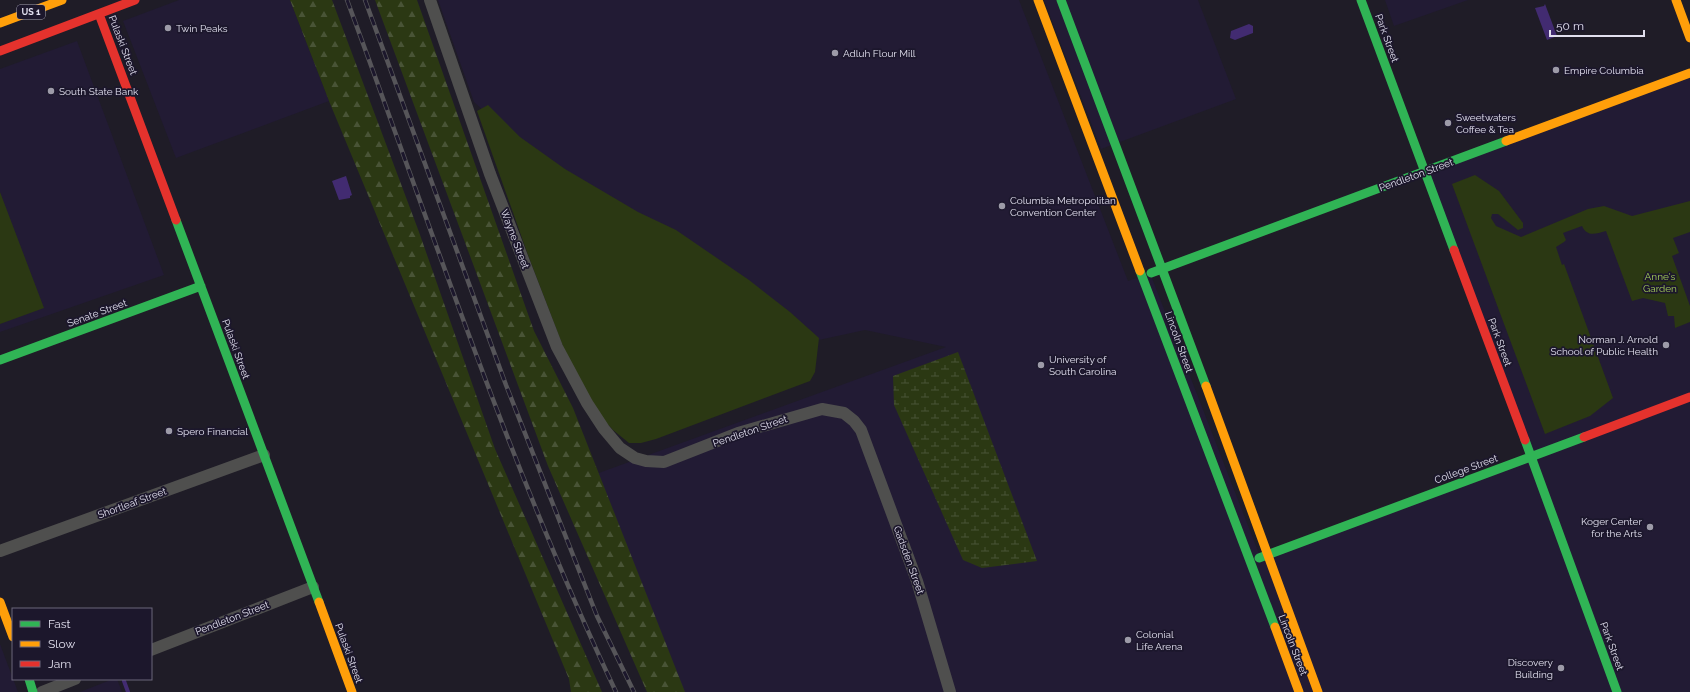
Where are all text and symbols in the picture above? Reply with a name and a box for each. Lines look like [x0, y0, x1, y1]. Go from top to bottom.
road number: US 1 [17, 5, 45, 19]
street label: Park Street [1373, 12, 1401, 64]
scale bar [1550, 12, 1644, 38]
street label: Pulaski Street [107, 14, 140, 77]
text: 50 m [1556, 19, 1584, 33]
marker: Twin Peaks [163, 23, 173, 33]
place label: Twin Peaks [176, 23, 228, 34]
marker: Adluh Flour Mill [830, 48, 840, 58]
place label: Adluh Flour Mill [843, 48, 916, 59]
marker: Empire Columbia [1551, 65, 1561, 75]
place label: Empire Columbia [1564, 65, 1644, 76]
marker: South State Bank [46, 86, 56, 96]
place label: South State Bank [59, 86, 139, 97]
place label: Sweetwaters Coffee & Tea [1456, 112, 1516, 135]
marker: Sweetwaters Coffee & Tea [1443, 118, 1453, 128]
street label: Pendleton Street [1378, 156, 1455, 193]
place label: Columbia Metropolitan Convention Center [1010, 195, 1116, 218]
marker: Columbia Metropolitan Convention Center [997, 201, 1007, 211]
street label: Wayne Street [499, 208, 532, 271]
park label: Anne's Garden [1643, 271, 1677, 294]
street label: Senate Street [66, 297, 129, 329]
street label: Lincoln Street [1163, 310, 1195, 375]
street label: Park Street [1486, 316, 1514, 368]
street label: Pulaski Street [220, 318, 252, 381]
place label: Norman J. Arnold School of Public Health [1550, 334, 1658, 357]
marker: Norman J. Arnold School of Public Health [1661, 340, 1671, 350]
place label: University of South Carolina [1049, 354, 1116, 377]
marker: University of South Carolina [1036, 360, 1046, 370]
street label: Pendleton Street [711, 413, 789, 449]
marker: Spero Financial [164, 426, 174, 436]
place label: Spero Financial [177, 426, 248, 437]
street label: College Street [1433, 452, 1500, 486]
street label: Shortleaf Street [96, 485, 168, 520]
place label: Koger Center for the Arts [1581, 516, 1642, 539]
marker: Koger Center for the Arts [1645, 522, 1655, 532]
street label: Gadsden Street [892, 524, 927, 596]
street label: Pendleton Street [194, 599, 271, 637]
legend [12, 608, 152, 680]
street label: Lincoln Street [1276, 613, 1310, 677]
text: Fast [48, 617, 71, 631]
street label: Park Street [1598, 620, 1626, 672]
street label: Pulaski Street [333, 622, 365, 685]
place label: Colonial Life Arena [1136, 629, 1183, 652]
marker: Colonial Life Arena [1123, 635, 1133, 645]
text: Slow [48, 637, 75, 651]
text: Jam [48, 657, 71, 671]
place label: Discovery Building [1508, 657, 1554, 680]
marker: Discovery Building [1556, 663, 1566, 673]

